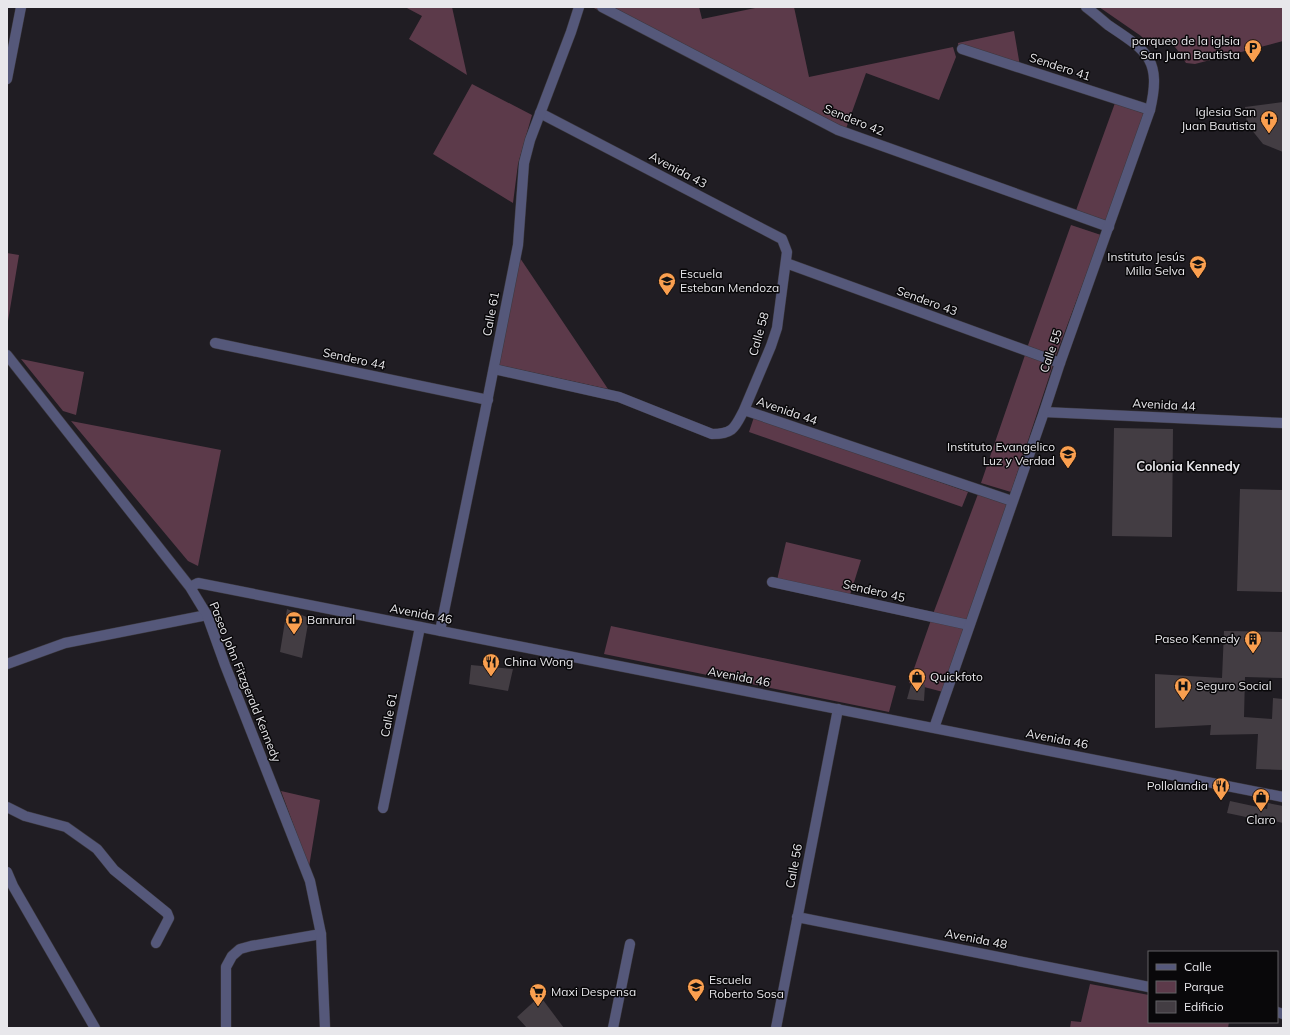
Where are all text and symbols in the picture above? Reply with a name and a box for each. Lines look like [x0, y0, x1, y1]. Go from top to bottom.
place label: parqueo de la iglsia San Juan Bautista [1132, 33, 1240, 62]
parking icon: parqueo de la iglsia San Juan Bautista [1243, 38, 1263, 63]
street label: Sendero 41 [1028, 50, 1093, 83]
street label: Sendero 42 [822, 101, 886, 138]
place label: Iglesia San Juan Bautista [1181, 104, 1256, 133]
church icon: Iglesia San Juan Bautista [1259, 109, 1279, 134]
street label: Avenida 43 [647, 148, 710, 191]
place label: Instituto Jesús Milla Selva [1107, 249, 1185, 278]
school or university icon: Instituto Jesús Milla Selva [1188, 254, 1208, 279]
place label: Escuela Esteban Mendoza [680, 266, 779, 295]
school or university icon: Escuela Esteban Mendoza [657, 271, 677, 296]
street label: Sendero 43 [895, 283, 960, 318]
street label: Calle 61 [479, 290, 502, 337]
street label: Calle 58 [745, 310, 772, 358]
street label: Calle 55 [1036, 327, 1065, 375]
street label: Sendero 44 [322, 345, 387, 372]
street label: Avenida 44 [755, 393, 819, 428]
street label: Avenida 44 [1132, 395, 1196, 414]
place label: Instituto Evangelico Luz y Verdad [947, 439, 1055, 468]
school or university icon: Instituto Evangelico Luz y Verdad [1058, 444, 1078, 469]
district label: Colonia Kennedy [1136, 458, 1241, 475]
street label: Sendero 45 [842, 576, 907, 605]
street label: Paseo John Fitzgerald Kennedy [206, 599, 285, 765]
street label: Avenida 46 [389, 600, 454, 627]
bank icon: Banrural [284, 610, 304, 635]
place label: Banrural [307, 612, 355, 627]
building icon: Paseo Kennedy [1243, 629, 1263, 654]
place label: Paseo Kennedy [1155, 631, 1241, 646]
restaurant icon: China Wong [481, 652, 501, 677]
place label: China Wong [504, 654, 573, 669]
street label: Avenida 46 [707, 663, 772, 690]
shop icon: Quickfoto [907, 667, 927, 692]
place label: Quickfoto [930, 669, 983, 684]
hospital icon: Seguro Social [1173, 676, 1193, 701]
place label: Seguro Social [1196, 678, 1272, 693]
street label: Calle 61 [377, 691, 400, 738]
street label: Avenida 46 [1025, 725, 1090, 752]
restaurant icon: Pollolandia [1211, 776, 1231, 801]
place label: Pollolandia [1147, 778, 1208, 793]
shop icon: Claro [1251, 787, 1271, 812]
place label: Claro [1246, 812, 1276, 827]
street label: Calle 56 [782, 842, 805, 889]
street label: Avenida 48 [944, 925, 1009, 952]
legend [1148, 951, 1278, 1023]
text: Calle [1184, 959, 1211, 974]
place label: Escuela Roberto Sosa [709, 972, 784, 1001]
school or university icon: Escuela Roberto Sosa [686, 977, 706, 1002]
text: Parque [1184, 979, 1224, 994]
supermarket icon: Maxi Despensa [528, 982, 548, 1007]
place label: Maxi Despensa [551, 984, 636, 999]
text: Edificio [1184, 999, 1224, 1014]

